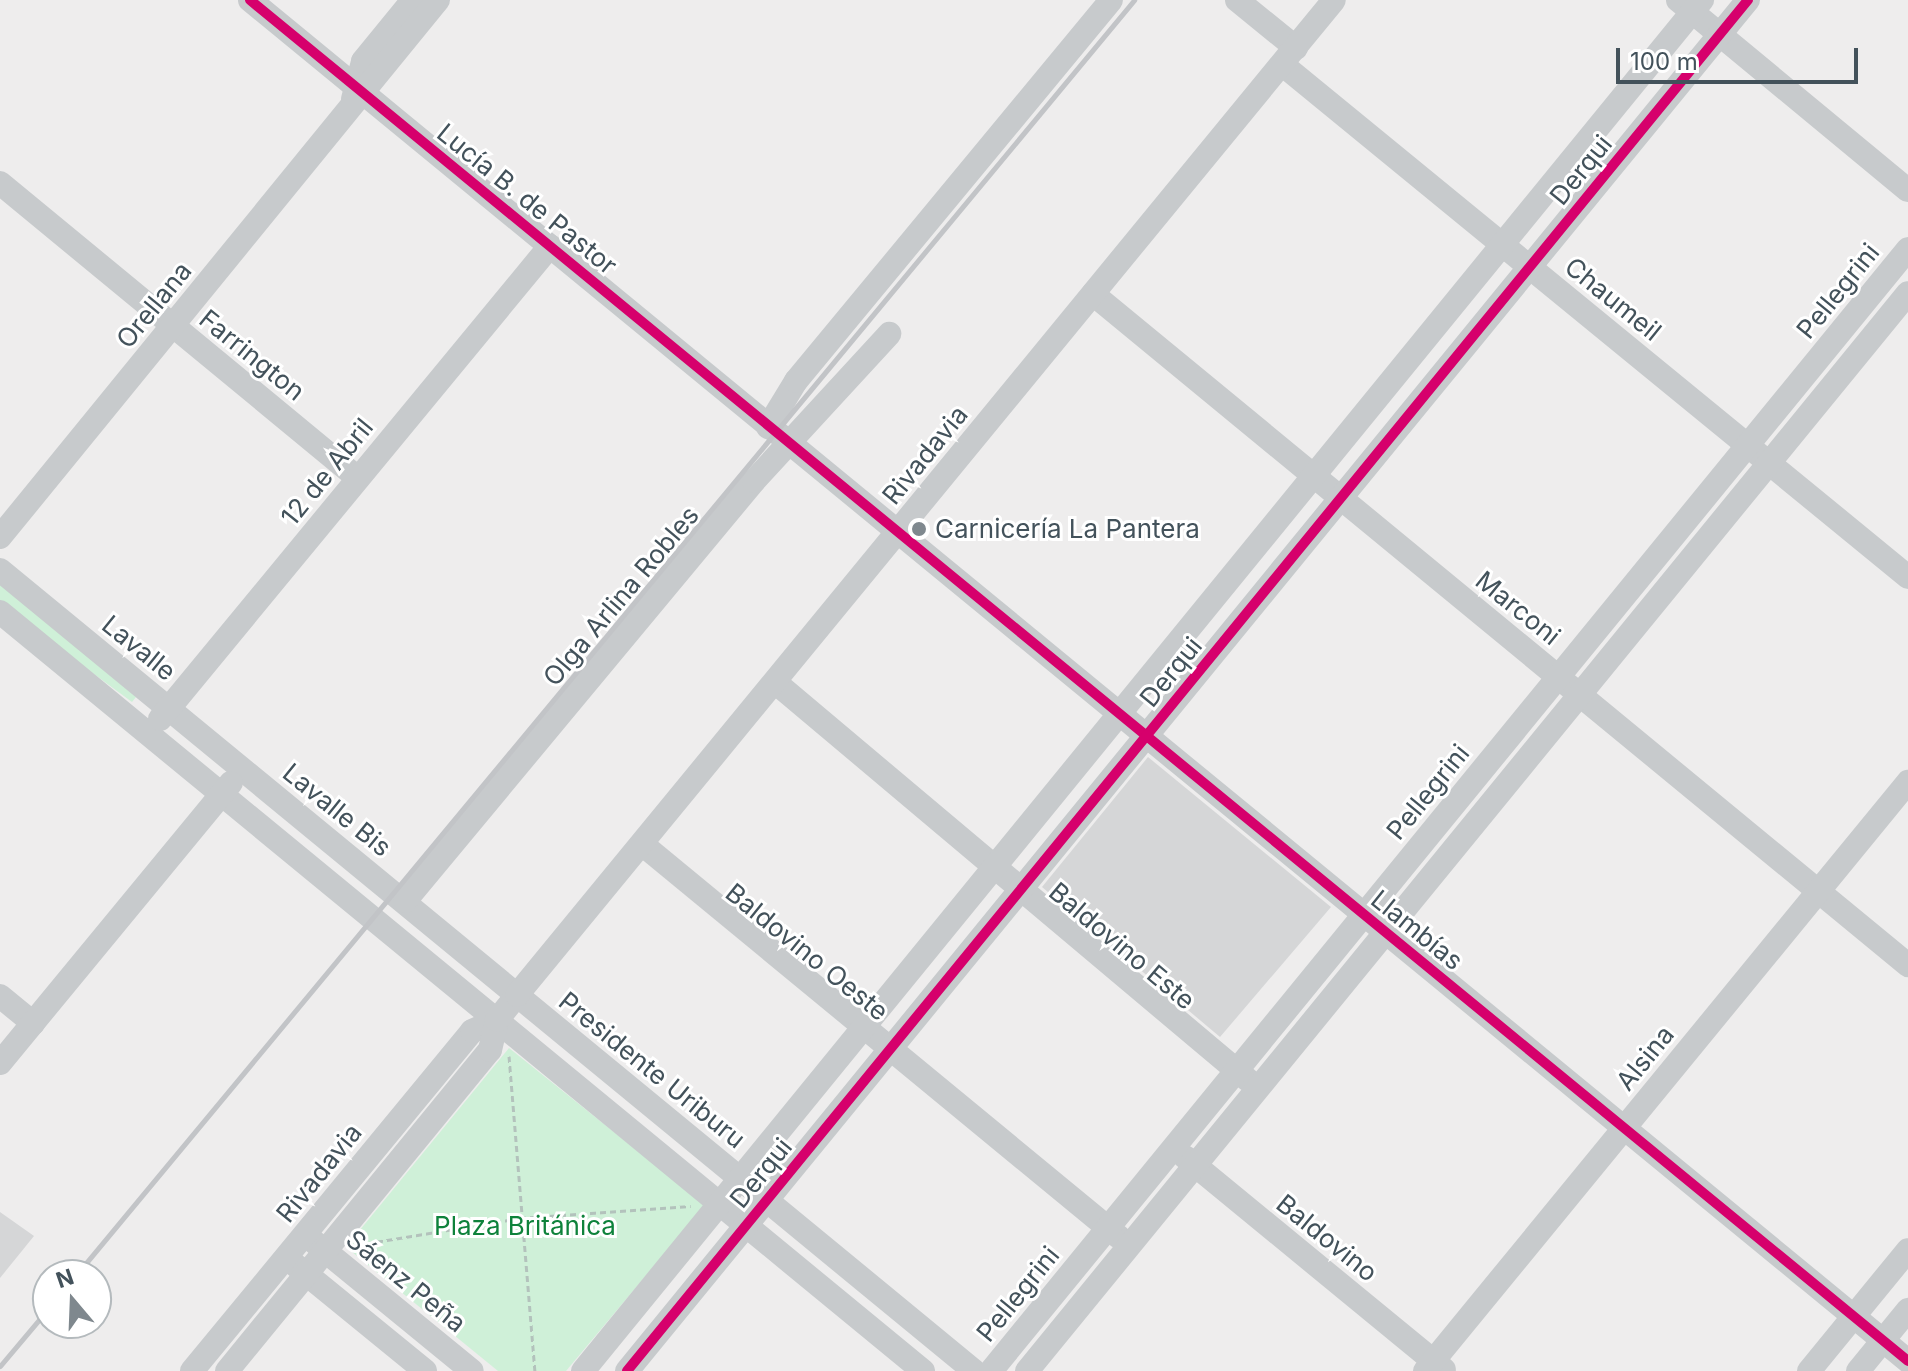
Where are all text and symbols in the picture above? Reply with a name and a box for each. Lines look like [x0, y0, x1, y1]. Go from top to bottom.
scale bar [1620, 32, 1862, 82]
text: 100 m [1630, 47, 1698, 76]
street label: Lucía B. de Pastor [431, 117, 623, 281]
street label: Derqui [1543, 129, 1619, 211]
street label: Pellegrini [1790, 237, 1886, 345]
street label: Chaumeil [1559, 251, 1667, 347]
street label: Orellana [110, 256, 198, 354]
street label: Farrington [193, 303, 311, 407]
street label: Rivadavia [876, 399, 974, 511]
street label: 12 de Abril [274, 412, 380, 532]
street label: Olga Arlina Robles [537, 500, 705, 692]
place label: Carnicería La Pantera [935, 513, 1200, 545]
marker: Carnicería La Pantera [910, 520, 928, 538]
street label: Marconi [1470, 565, 1566, 651]
street label: Lavalle [96, 609, 182, 687]
street label: Derqui [1133, 631, 1209, 713]
street label: Pellegrini [1380, 738, 1476, 846]
street label: Lavalle Bis [277, 757, 397, 863]
street label: Baldovino Este [1043, 876, 1201, 1016]
street label: Baldovino Oeste [719, 877, 895, 1027]
street label: Llambías [1365, 884, 1469, 976]
street label: Presidente Uriburu [553, 985, 751, 1155]
street label: Alsina [1610, 1019, 1680, 1097]
street label: Rivadavia [270, 1117, 368, 1229]
street label: Derqui [723, 1132, 799, 1214]
street label: Baldovino [1270, 1188, 1384, 1288]
park label: Plaza Británica [434, 1210, 616, 1242]
street label: Sáenz Peña [340, 1223, 472, 1339]
street label: Pellegrini [970, 1240, 1066, 1348]
north arrow [32, 1259, 112, 1339]
text: N [53, 1263, 77, 1293]

